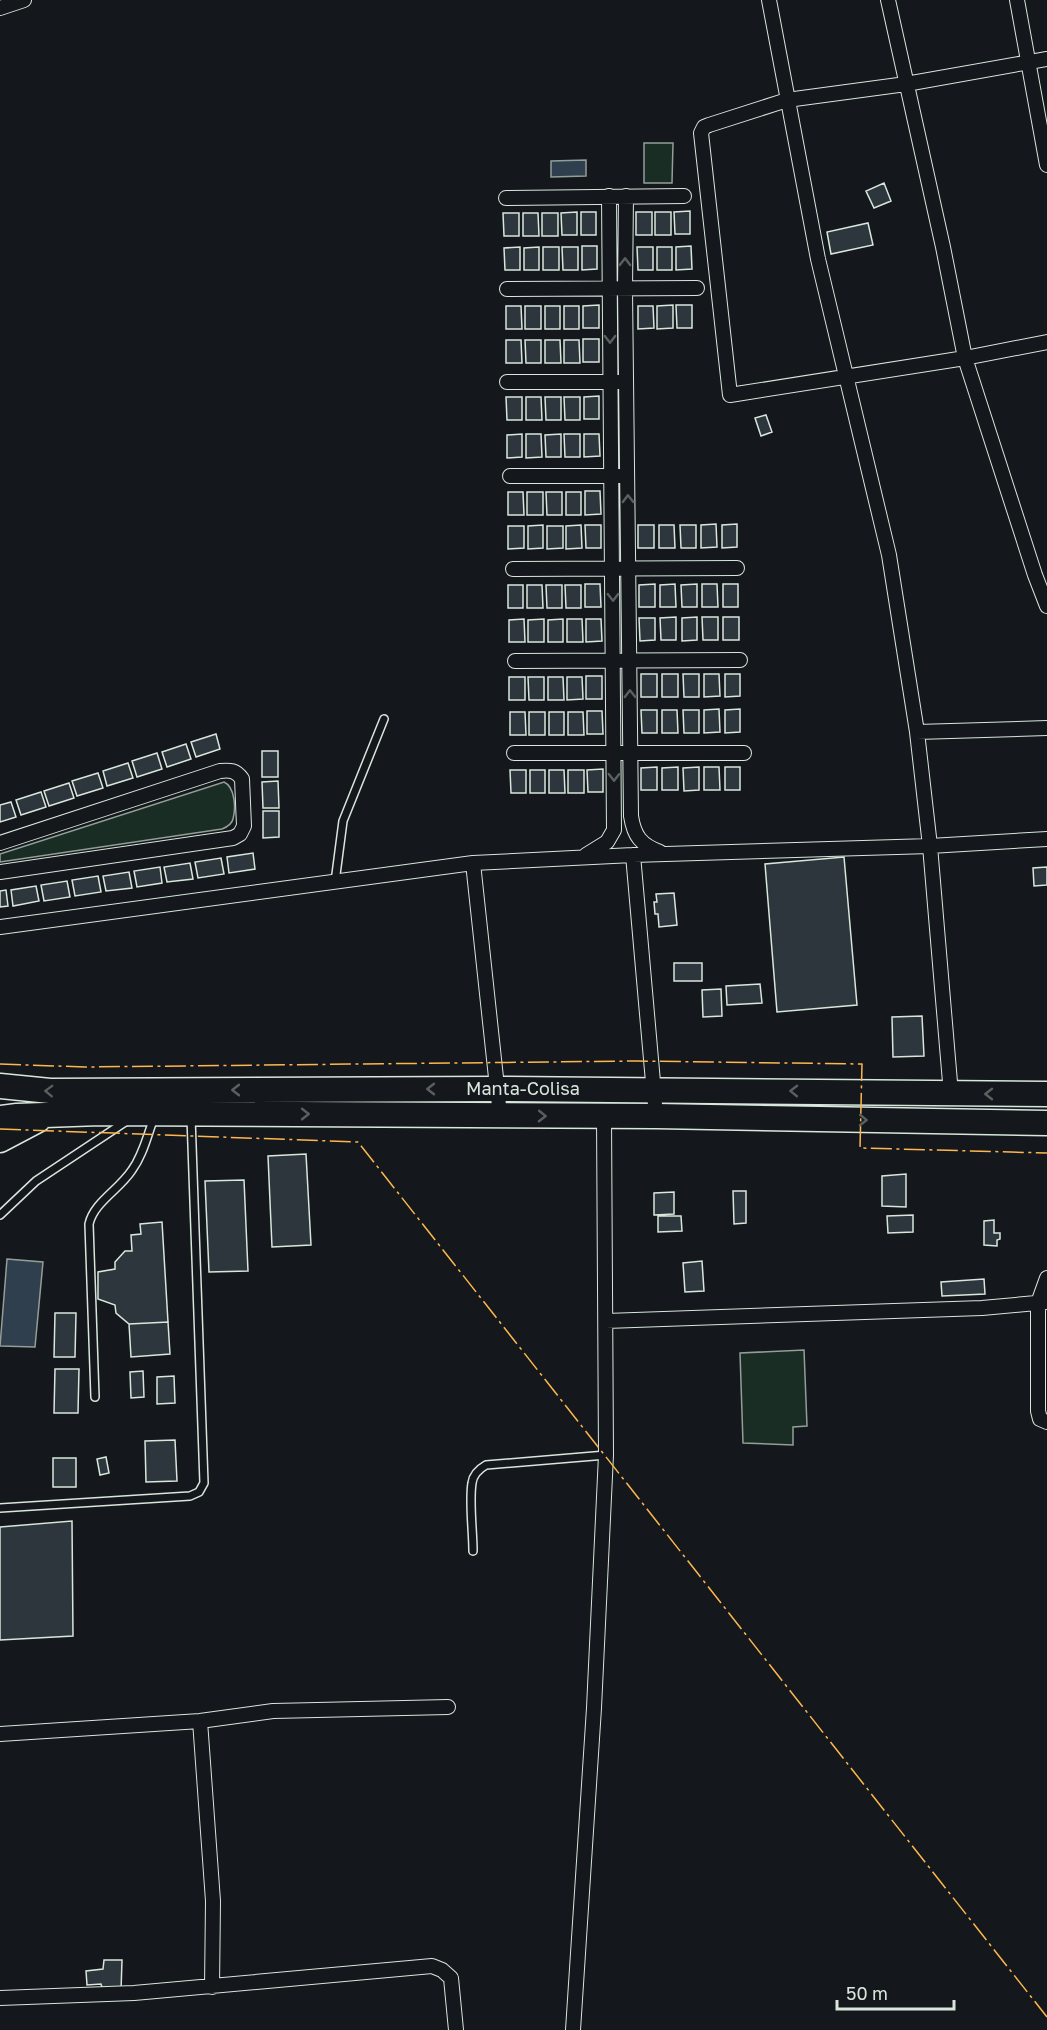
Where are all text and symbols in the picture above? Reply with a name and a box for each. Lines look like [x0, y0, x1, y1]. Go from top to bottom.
one-way arrow [619, 258, 631, 267]
one-way arrow [604, 334, 616, 343]
one-way arrow [622, 495, 634, 504]
one-way arrow [607, 592, 619, 601]
one-way arrow [624, 690, 636, 699]
one-way arrow [608, 773, 620, 782]
street label: Manta-Colisa [466, 1077, 580, 1099]
one-way arrow [426, 1083, 435, 1095]
one-way arrow [44, 1084, 53, 1097]
one-way arrow [231, 1084, 240, 1096]
one-way arrow [789, 1085, 798, 1098]
one-way arrow [984, 1088, 993, 1100]
one-way arrow [301, 1108, 310, 1120]
one-way arrow [538, 1110, 547, 1122]
one-way arrow [859, 1114, 868, 1126]
scale bar [837, 1973, 954, 2011]
text: 50 m [846, 1982, 888, 2004]

